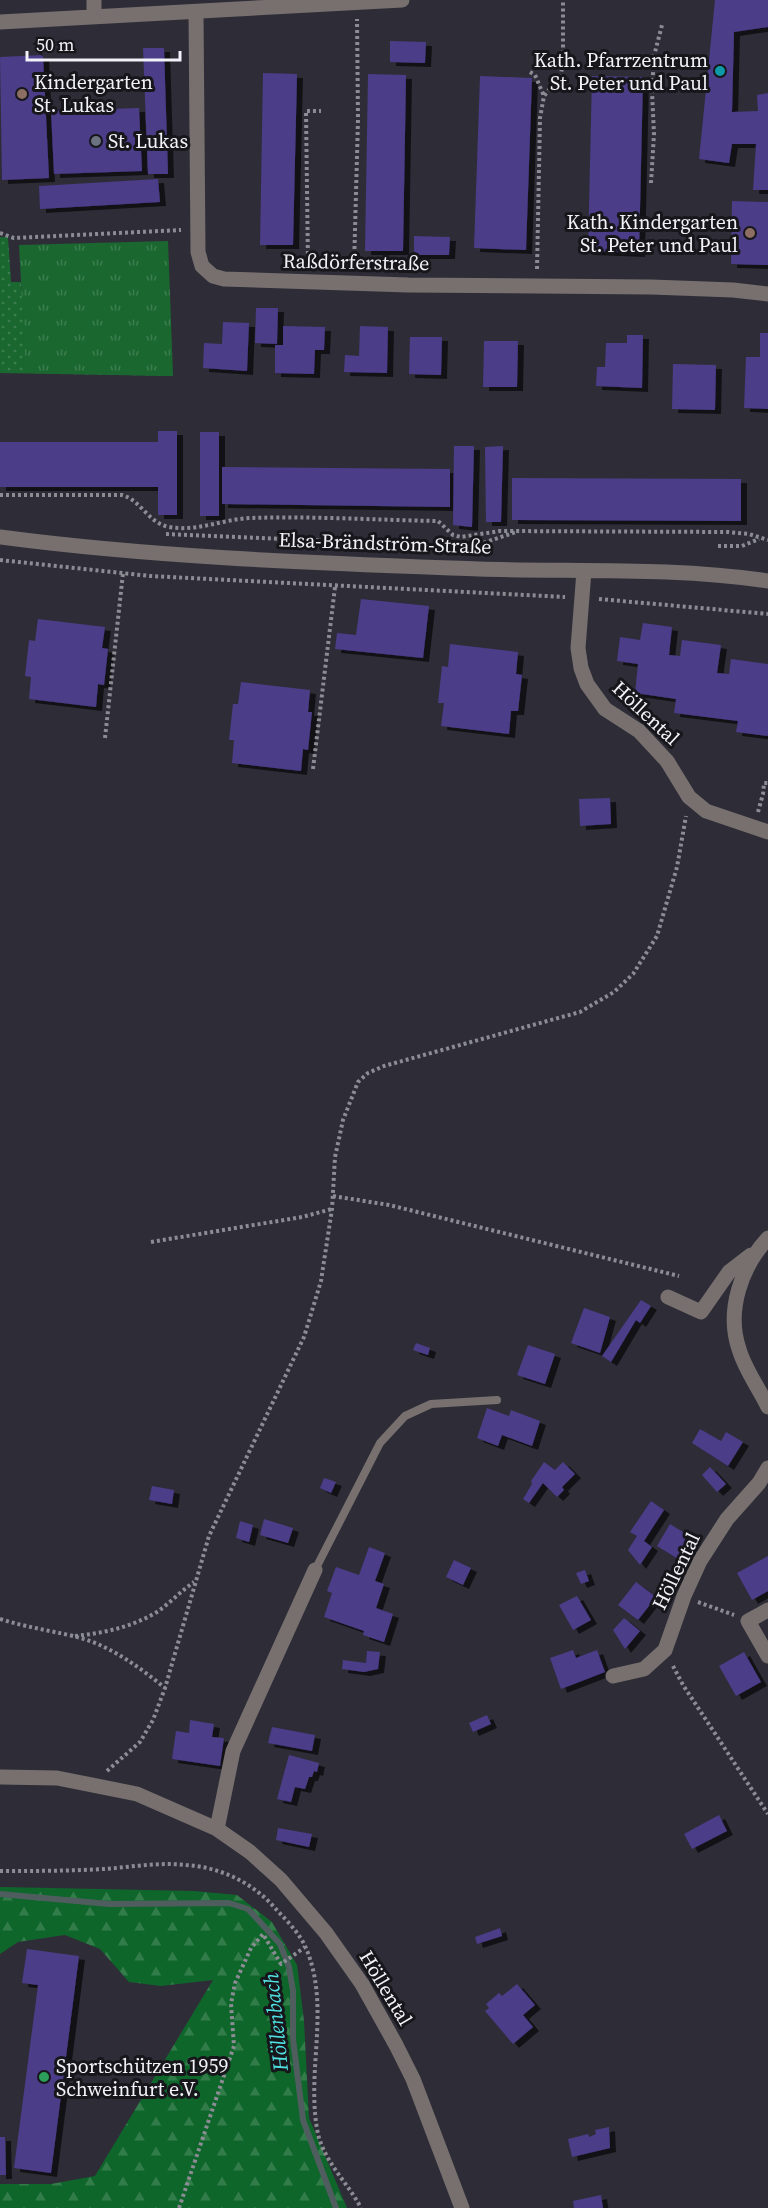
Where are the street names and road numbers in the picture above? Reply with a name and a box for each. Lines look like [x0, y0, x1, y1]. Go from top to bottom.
street label: Raßdörferstraße [282, 247, 430, 277]
street label: Elsa-Brändström-Straße [278, 525, 492, 561]
street label: Höllental [606, 674, 686, 752]
street label: Höllental [645, 1528, 707, 1614]
street label: Höllental [353, 1945, 419, 2031]

